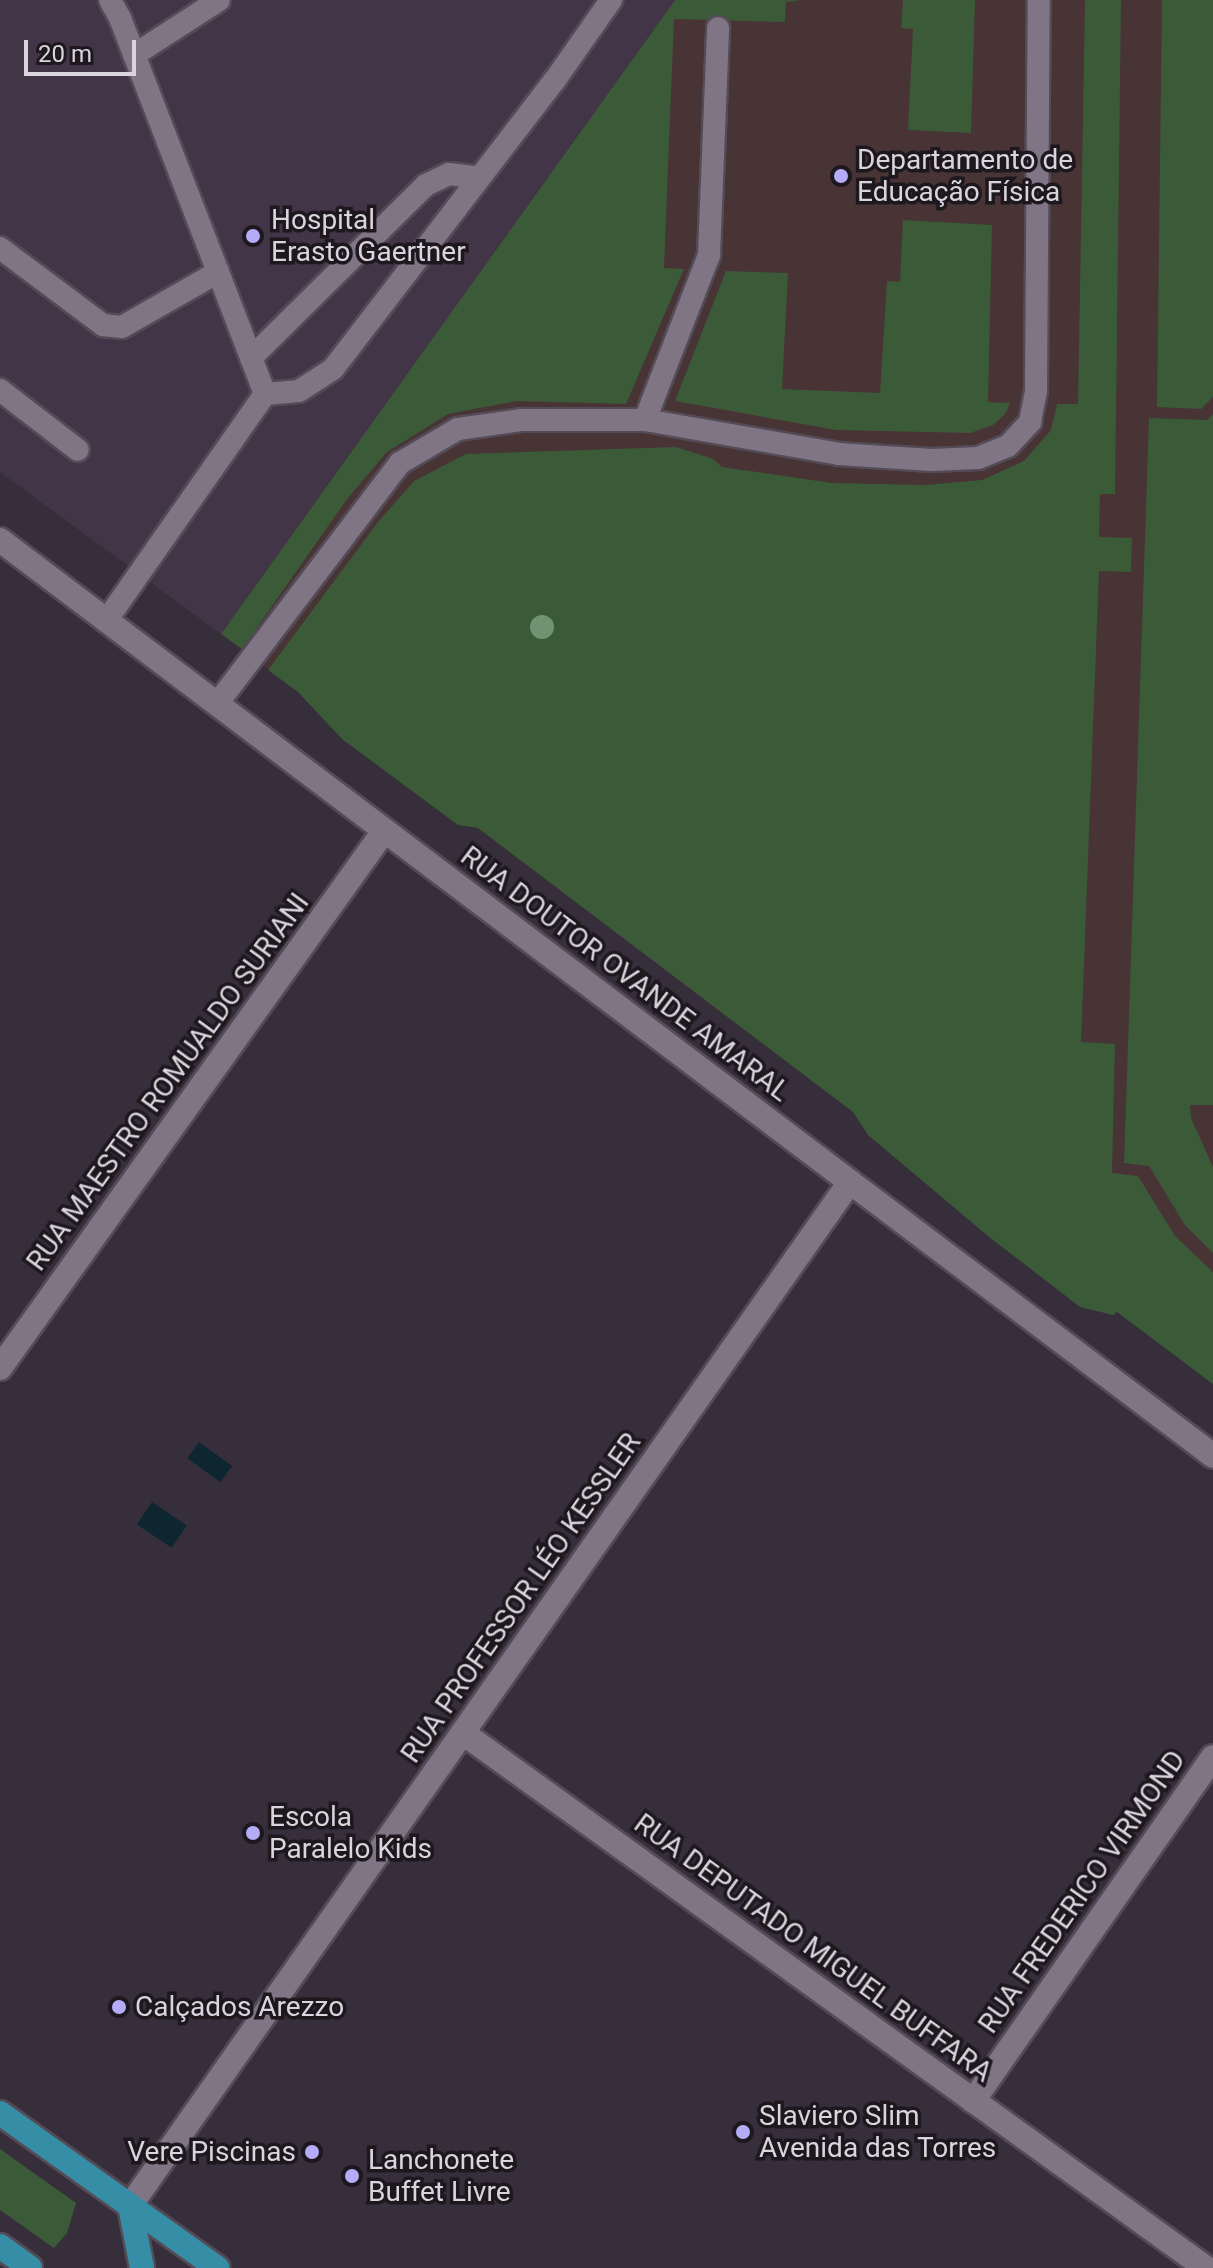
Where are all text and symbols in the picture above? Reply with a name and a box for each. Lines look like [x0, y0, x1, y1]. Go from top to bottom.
scale bar [28, 24, 140, 74]
text: 20 m [38, 40, 92, 68]
place label: Departamento de Educação Física [857, 143, 1073, 209]
marker: Departamento de Educação Física [832, 167, 850, 185]
place label: Hospital Erasto Gaertner [271, 203, 466, 269]
marker: Hospital Erasto Gaertner [242, 225, 264, 247]
street label: RUA DOUTOR OVANDE AMARAL [454, 839, 796, 1109]
street label: RUA MAESTRO ROMUALDO SURIANI [20, 887, 316, 1277]
street label: RUA PROFESSOR LÉO KESSLER [394, 1427, 648, 1769]
street label: RUA FREDERICO VIRMOND [972, 1744, 1192, 2040]
place label: Escola Paralelo Kids [269, 1800, 432, 1866]
street label: RUA DEPUTADO MIGUEL BUFFARA [628, 1807, 998, 2089]
marker: Escola Paralelo Kids [244, 1824, 262, 1842]
place label: Calçados Arezzo [135, 1990, 344, 2024]
marker: Calçados Arezzo [110, 1998, 128, 2016]
place label: Slaviero Slim Avenida das Torres [759, 2099, 997, 2165]
marker: Slaviero Slim Avenida das Torres [734, 2123, 752, 2141]
place label: Vere Piscinas [127, 2135, 296, 2169]
marker: Vere Piscinas [303, 2143, 321, 2161]
place label: Lanchonete Buffet Livre [368, 2143, 514, 2209]
marker: Lanchonete Buffet Livre [343, 2167, 361, 2185]

